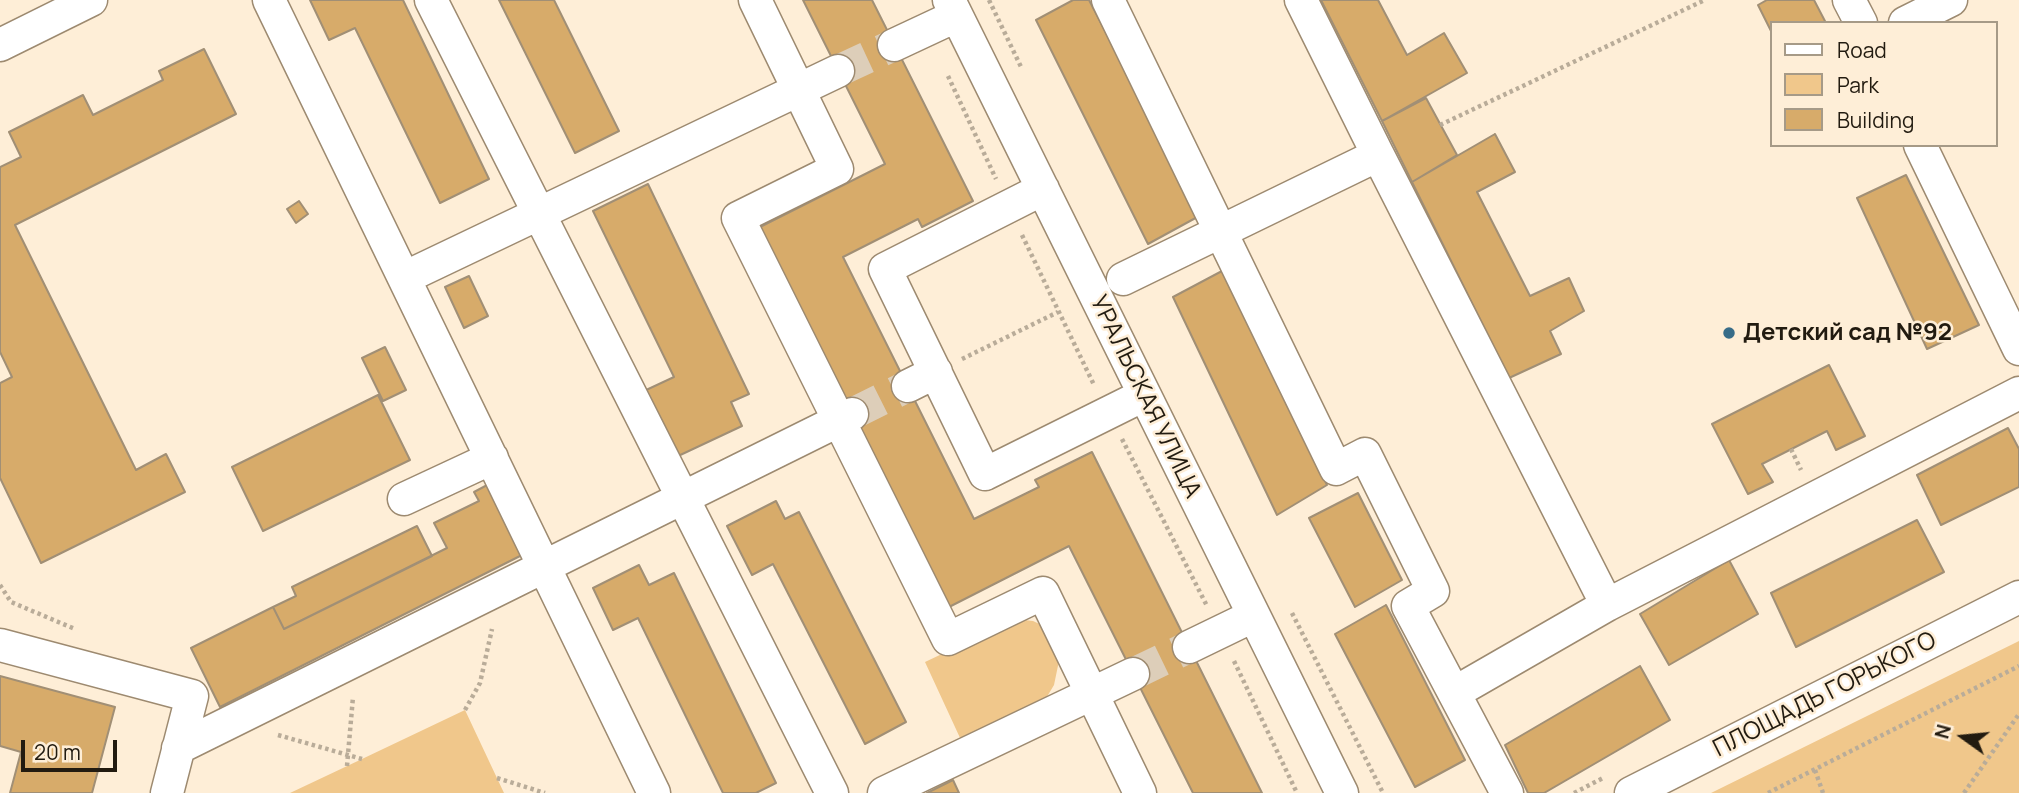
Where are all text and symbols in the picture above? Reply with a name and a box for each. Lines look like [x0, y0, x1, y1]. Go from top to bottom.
legend [1770, 21, 1998, 147]
text: Road [1837, 36, 1887, 64]
text: Park [1837, 71, 1879, 99]
text: Building [1837, 106, 1914, 134]
street label: УРАЛЬСКАЯ УЛИЦА [1083, 291, 1207, 503]
place label: Детский сад №92 [1743, 319, 1952, 347]
marker: Детский сад №92 [1721, 325, 1737, 341]
street label: ПЛОЩАДЬ ГОРЬКОГО [1709, 626, 1941, 764]
north arrow [1928, 702, 1998, 772]
text: N [1928, 722, 1957, 742]
scale bar [24, 726, 121, 770]
text: 20 m [34, 738, 81, 766]

